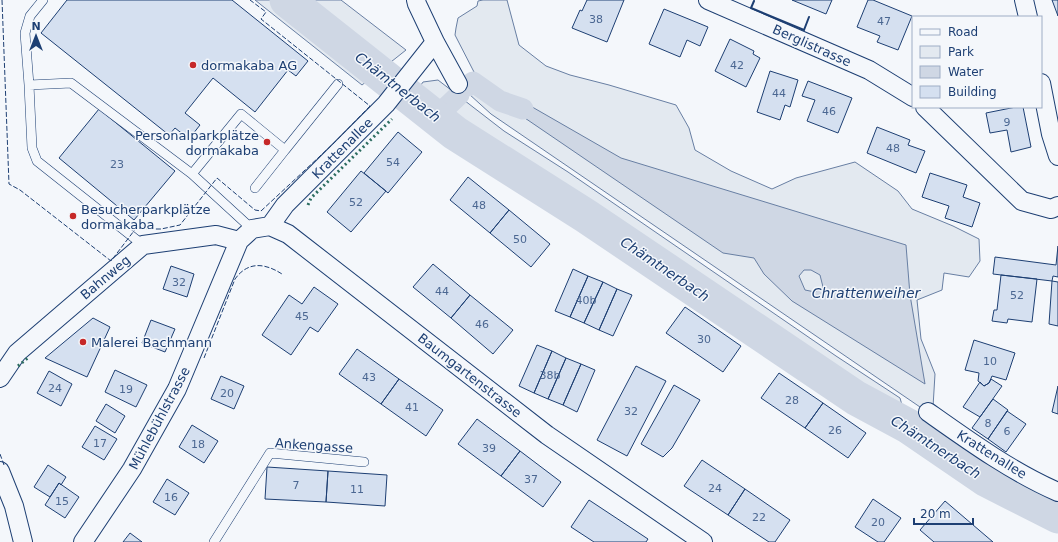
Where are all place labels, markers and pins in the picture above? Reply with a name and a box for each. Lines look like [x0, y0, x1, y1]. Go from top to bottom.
place label: dormakaba AG [201, 58, 297, 73]
marker: dormakaba AG [188, 60, 198, 70]
place label: Personalparkplätze dormakaba [135, 128, 259, 158]
marker: Personalparkplätze dormakaba [262, 137, 272, 147]
place label: Besucherparkplätze dormakaba [81, 202, 211, 232]
marker: Besucherparkplätze dormakaba [68, 211, 78, 221]
place label: Malerei Bachmann [91, 335, 212, 350]
marker: Malerei Bachmann [78, 337, 88, 347]

